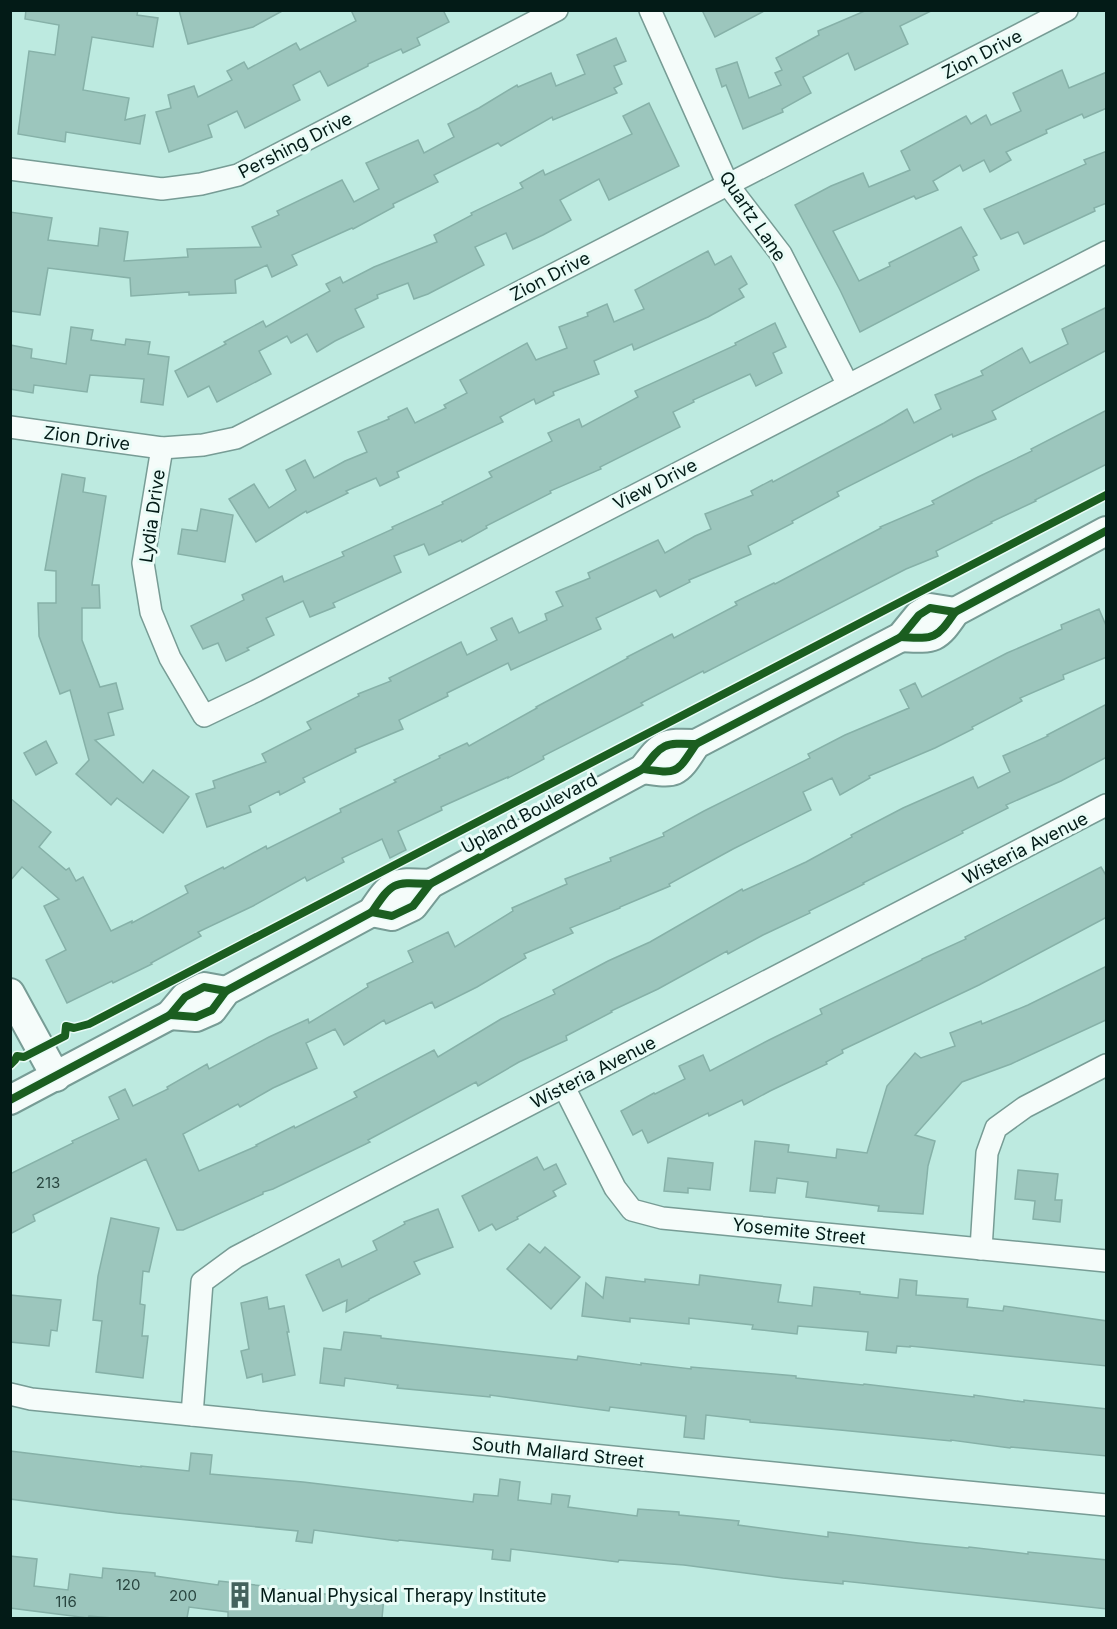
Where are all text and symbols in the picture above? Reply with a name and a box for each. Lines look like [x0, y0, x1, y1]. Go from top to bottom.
street label: Zion Drive [939, 25, 1025, 83]
street label: Pershing Drive [235, 107, 355, 183]
street label: Quartz Lane [715, 167, 791, 265]
street label: Zion Drive [507, 247, 593, 305]
street label: Zion Drive [43, 422, 131, 454]
street label: View Drive [610, 454, 700, 514]
street label: Lydia Drive [135, 468, 169, 564]
street label: Upland Boulevard [457, 768, 601, 858]
street label: Wisteria Avenue [959, 807, 1091, 889]
street label: Wisteria Avenue [527, 1031, 659, 1113]
house number: 213 [36, 1173, 60, 1192]
street label: Yosemite Street [731, 1214, 867, 1248]
street label: South Mallard Street [471, 1433, 645, 1472]
house number: 120 [116, 1575, 140, 1594]
building icon: Manual Physical Therapy Institute [225, 1580, 255, 1610]
place label: Manual Physical Therapy Institute [260, 1585, 546, 1606]
house number: 200 [169, 1586, 197, 1605]
house number: 116 [55, 1592, 77, 1611]

